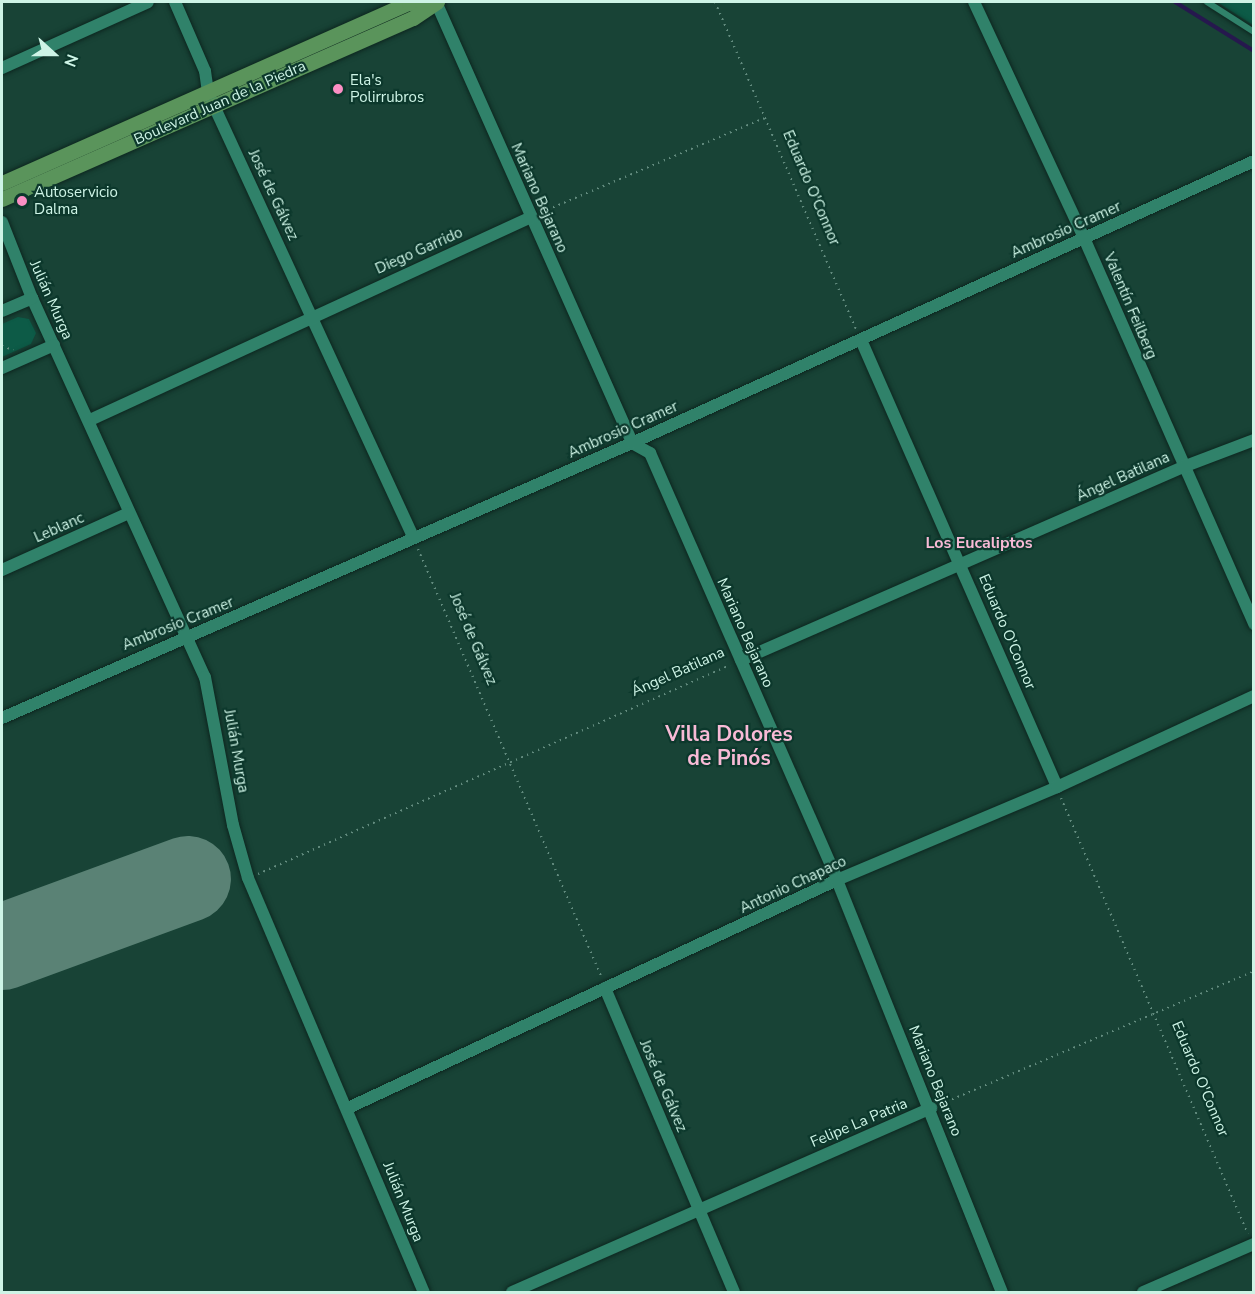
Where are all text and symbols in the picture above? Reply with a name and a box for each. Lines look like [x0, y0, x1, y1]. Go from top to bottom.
north arrow [24, 24, 84, 84]
text: N [58, 51, 83, 70]
street label: Boulevard Juan de la Piedra [131, 57, 309, 149]
place label: Ela's Polirrubros [350, 71, 424, 106]
marker: Ela's Polirrubros [331, 82, 345, 96]
street label: Eduardo O'Connor [779, 128, 843, 248]
street label: Mariano Bejarano [507, 140, 571, 256]
street label: José de Gálvez [244, 147, 302, 243]
place label: Autoservicio Dalma [34, 183, 118, 218]
marker: Autoservicio Dalma [15, 194, 29, 208]
street label: Ambrosio Cramer [1008, 198, 1124, 262]
street label: Diego Garrido [373, 224, 465, 278]
street label: Valentín Feilberg [1099, 250, 1161, 362]
street label: Julián Murga [26, 258, 76, 342]
street label: Ambrosio Cramer [565, 398, 681, 462]
street label: Ángel Batilana [1074, 448, 1172, 506]
street label: Leblanc [31, 509, 87, 547]
district label: Los Eucaliptos [925, 533, 1033, 553]
street label: Eduardo O'Connor [975, 572, 1039, 692]
street label: Mariano Bejarano [713, 575, 777, 691]
street label: José de Gálvez [445, 590, 501, 688]
street label: Ambrosio Cramer [120, 593, 236, 655]
street label: Ángel Batilana [629, 643, 727, 701]
street label: Julián Murga [220, 708, 252, 794]
district label: Villa Dolores de Pinós [665, 721, 793, 771]
street label: Antonio Chapaco [737, 852, 849, 918]
street label: Eduardo O'Connor [1168, 1019, 1232, 1139]
street label: Mariano Bejarano [905, 1023, 965, 1139]
street label: José de Gálvez [635, 1037, 691, 1135]
street label: Felipe La Patria [808, 1094, 910, 1152]
street label: Julián Murga [379, 1159, 427, 1245]

